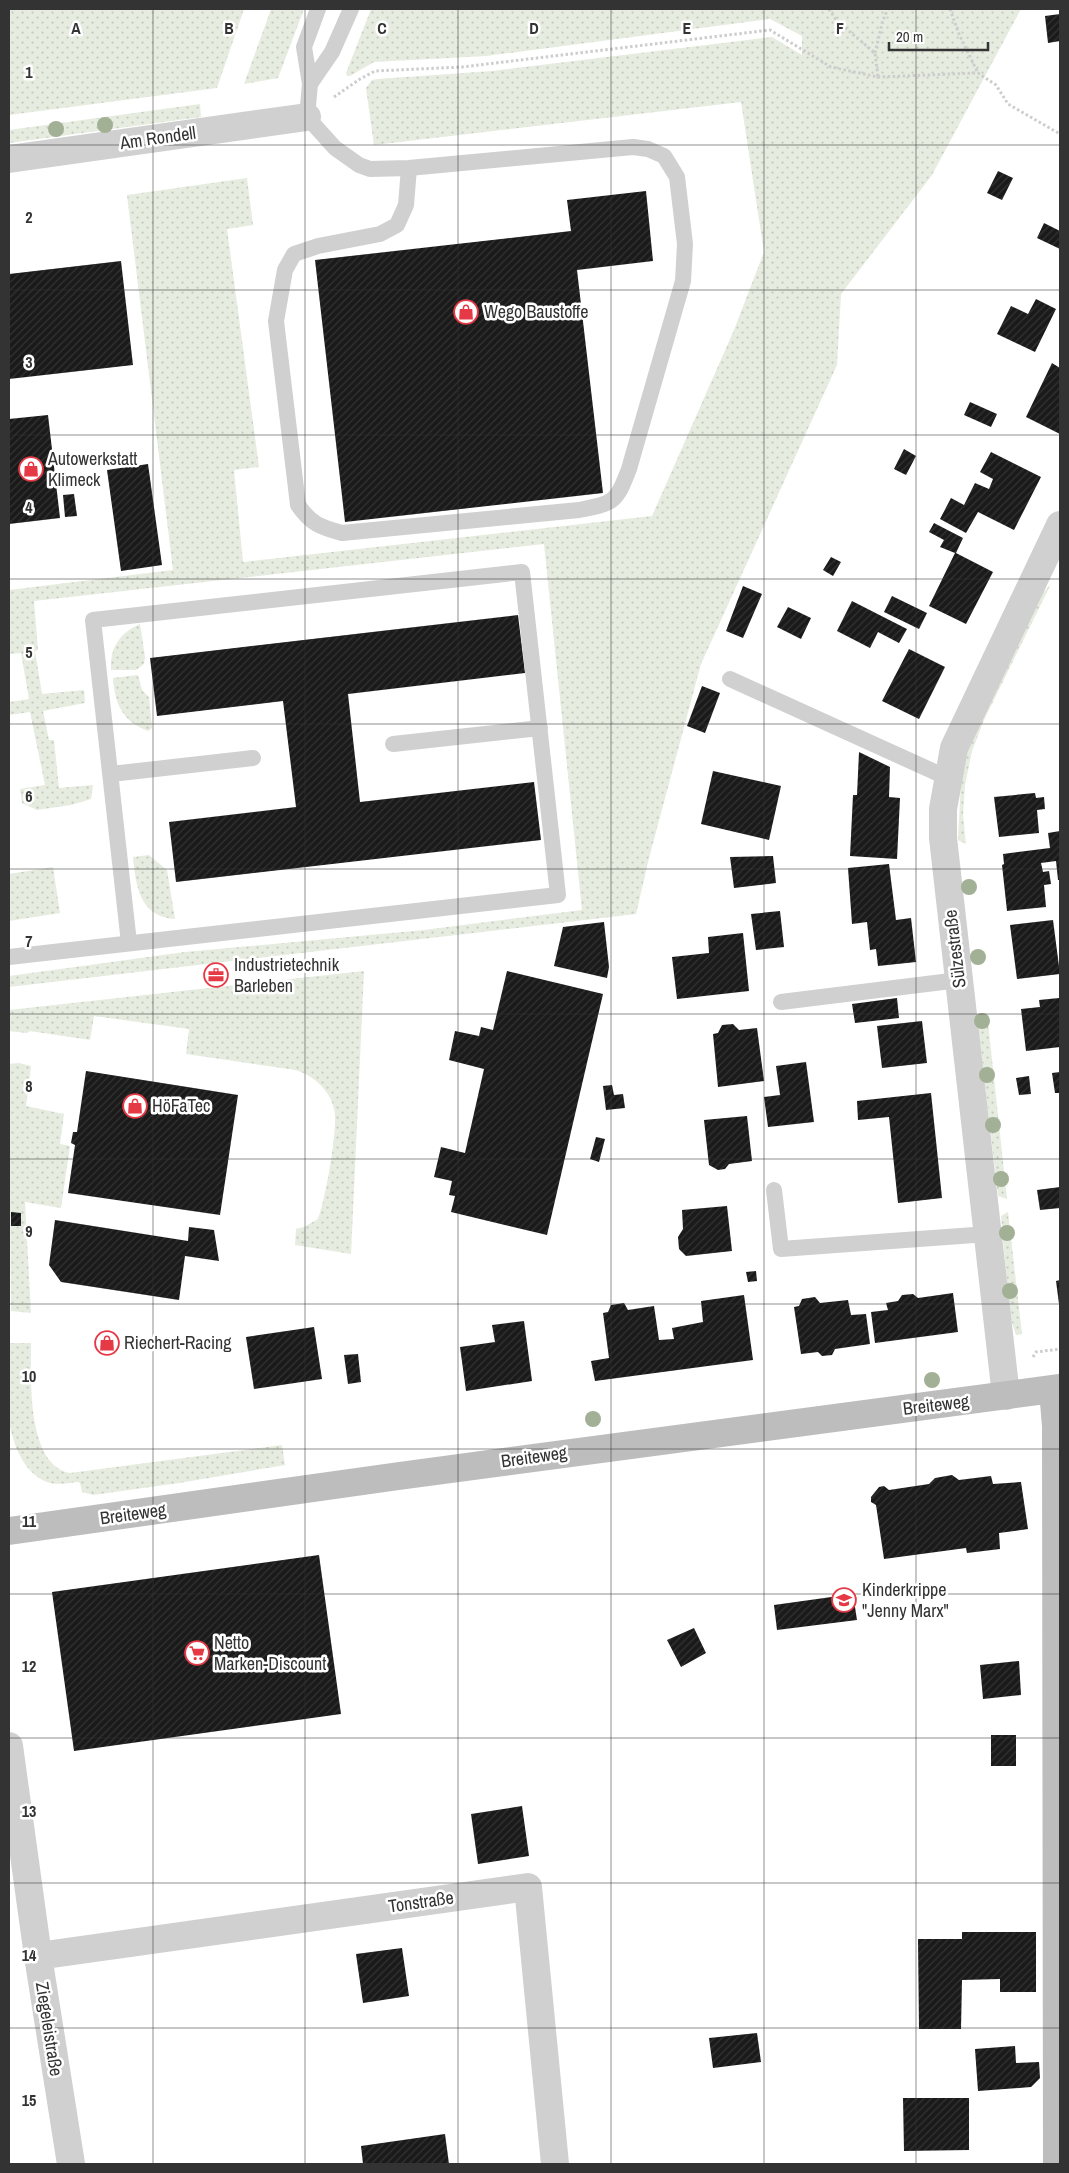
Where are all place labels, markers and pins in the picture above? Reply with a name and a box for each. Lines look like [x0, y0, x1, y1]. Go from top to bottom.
shop icon: Wego Baustoffe [453, 299, 479, 325]
place label: Wego Baustoffe [484, 299, 589, 324]
place label: Autowerkstatt Klimeck [47, 446, 137, 492]
shop icon: Autowerkstatt Klimeck [18, 456, 44, 482]
place label: Industrietechnik Barleben [234, 952, 340, 998]
office icon: Industrietechnik Barleben [203, 962, 229, 988]
shop icon: HöFaTec [122, 1093, 148, 1119]
place label: HöFaTec [152, 1093, 210, 1118]
shop icon: Riechert-Racing [94, 1330, 120, 1356]
place label: Riechert-Racing [124, 1330, 232, 1355]
place label: Kinderkrippe "Jenny Marx" [862, 1577, 949, 1623]
school or university icon: Kinderkrippe "Jenny Marx" [831, 1587, 857, 1613]
place label: Netto Marken-Discount [214, 1630, 326, 1676]
supermarket icon: Netto Marken-Discount [184, 1640, 210, 1666]

